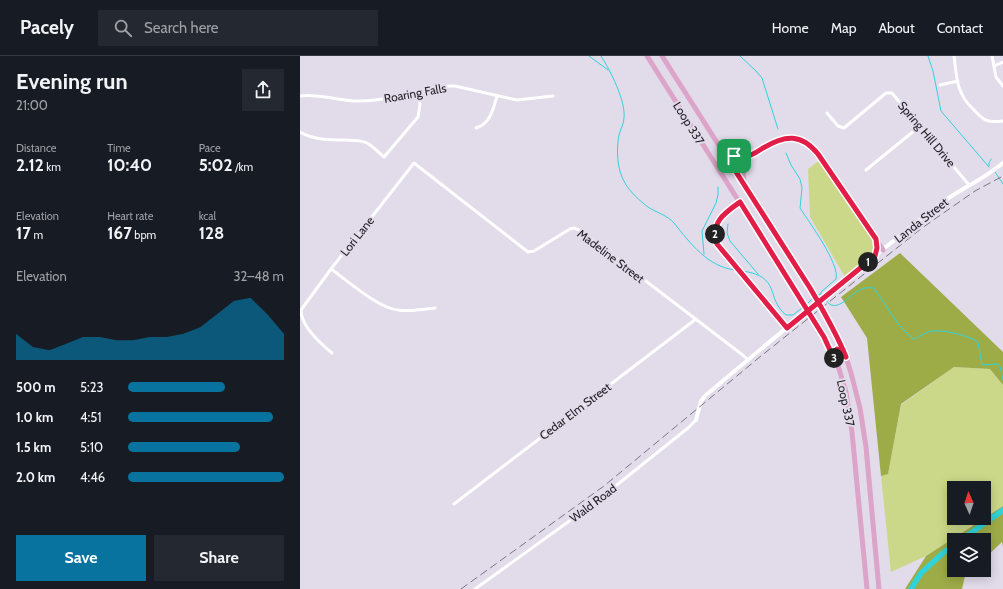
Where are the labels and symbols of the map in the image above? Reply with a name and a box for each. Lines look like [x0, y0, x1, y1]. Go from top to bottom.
street label: Roaring Falls [383, 80, 447, 106]
street label: Spring Hill Drive [895, 98, 959, 170]
street label: Loop 337 [670, 99, 708, 147]
pin [717, 139, 751, 173]
street label: Landa Street [891, 194, 951, 246]
street label: Lori Lane [337, 213, 377, 259]
pin: 2 [705, 224, 725, 244]
street label: Madeline Street [575, 226, 647, 286]
pin: 1 [858, 252, 878, 272]
pin: 3 [824, 348, 844, 368]
street label: Loop 337 [834, 378, 858, 428]
street label: Cedar Elm Street [536, 379, 614, 443]
street label: Wald Road [567, 481, 619, 525]
north arrow [947, 481, 991, 525]

